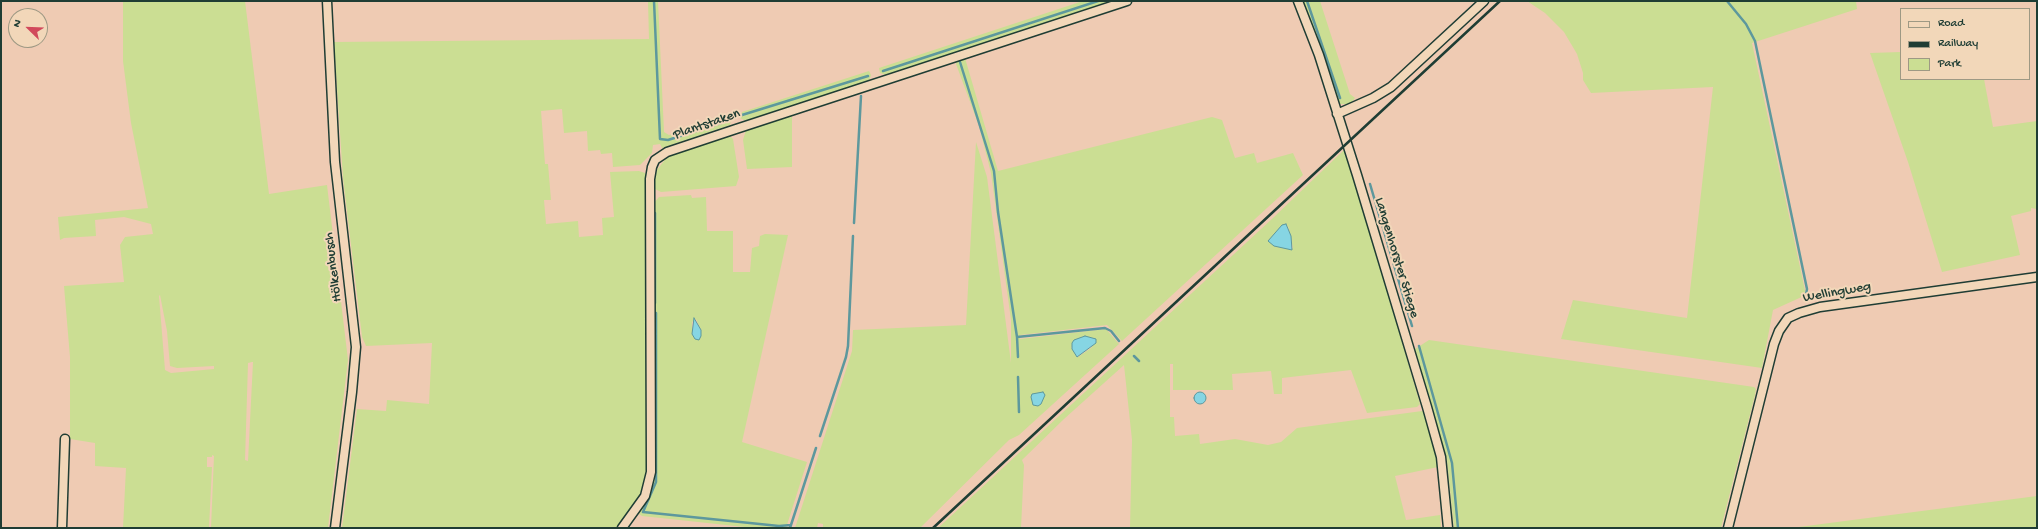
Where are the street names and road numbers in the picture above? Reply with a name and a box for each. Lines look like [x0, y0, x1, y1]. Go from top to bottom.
street label: Plantstaken [671, 106, 743, 144]
street label: Langenhorster Stiege [1370, 196, 1422, 320]
street label: Hölkenbusch [321, 231, 347, 303]
street label: Wellingweg [1802, 279, 1872, 307]

